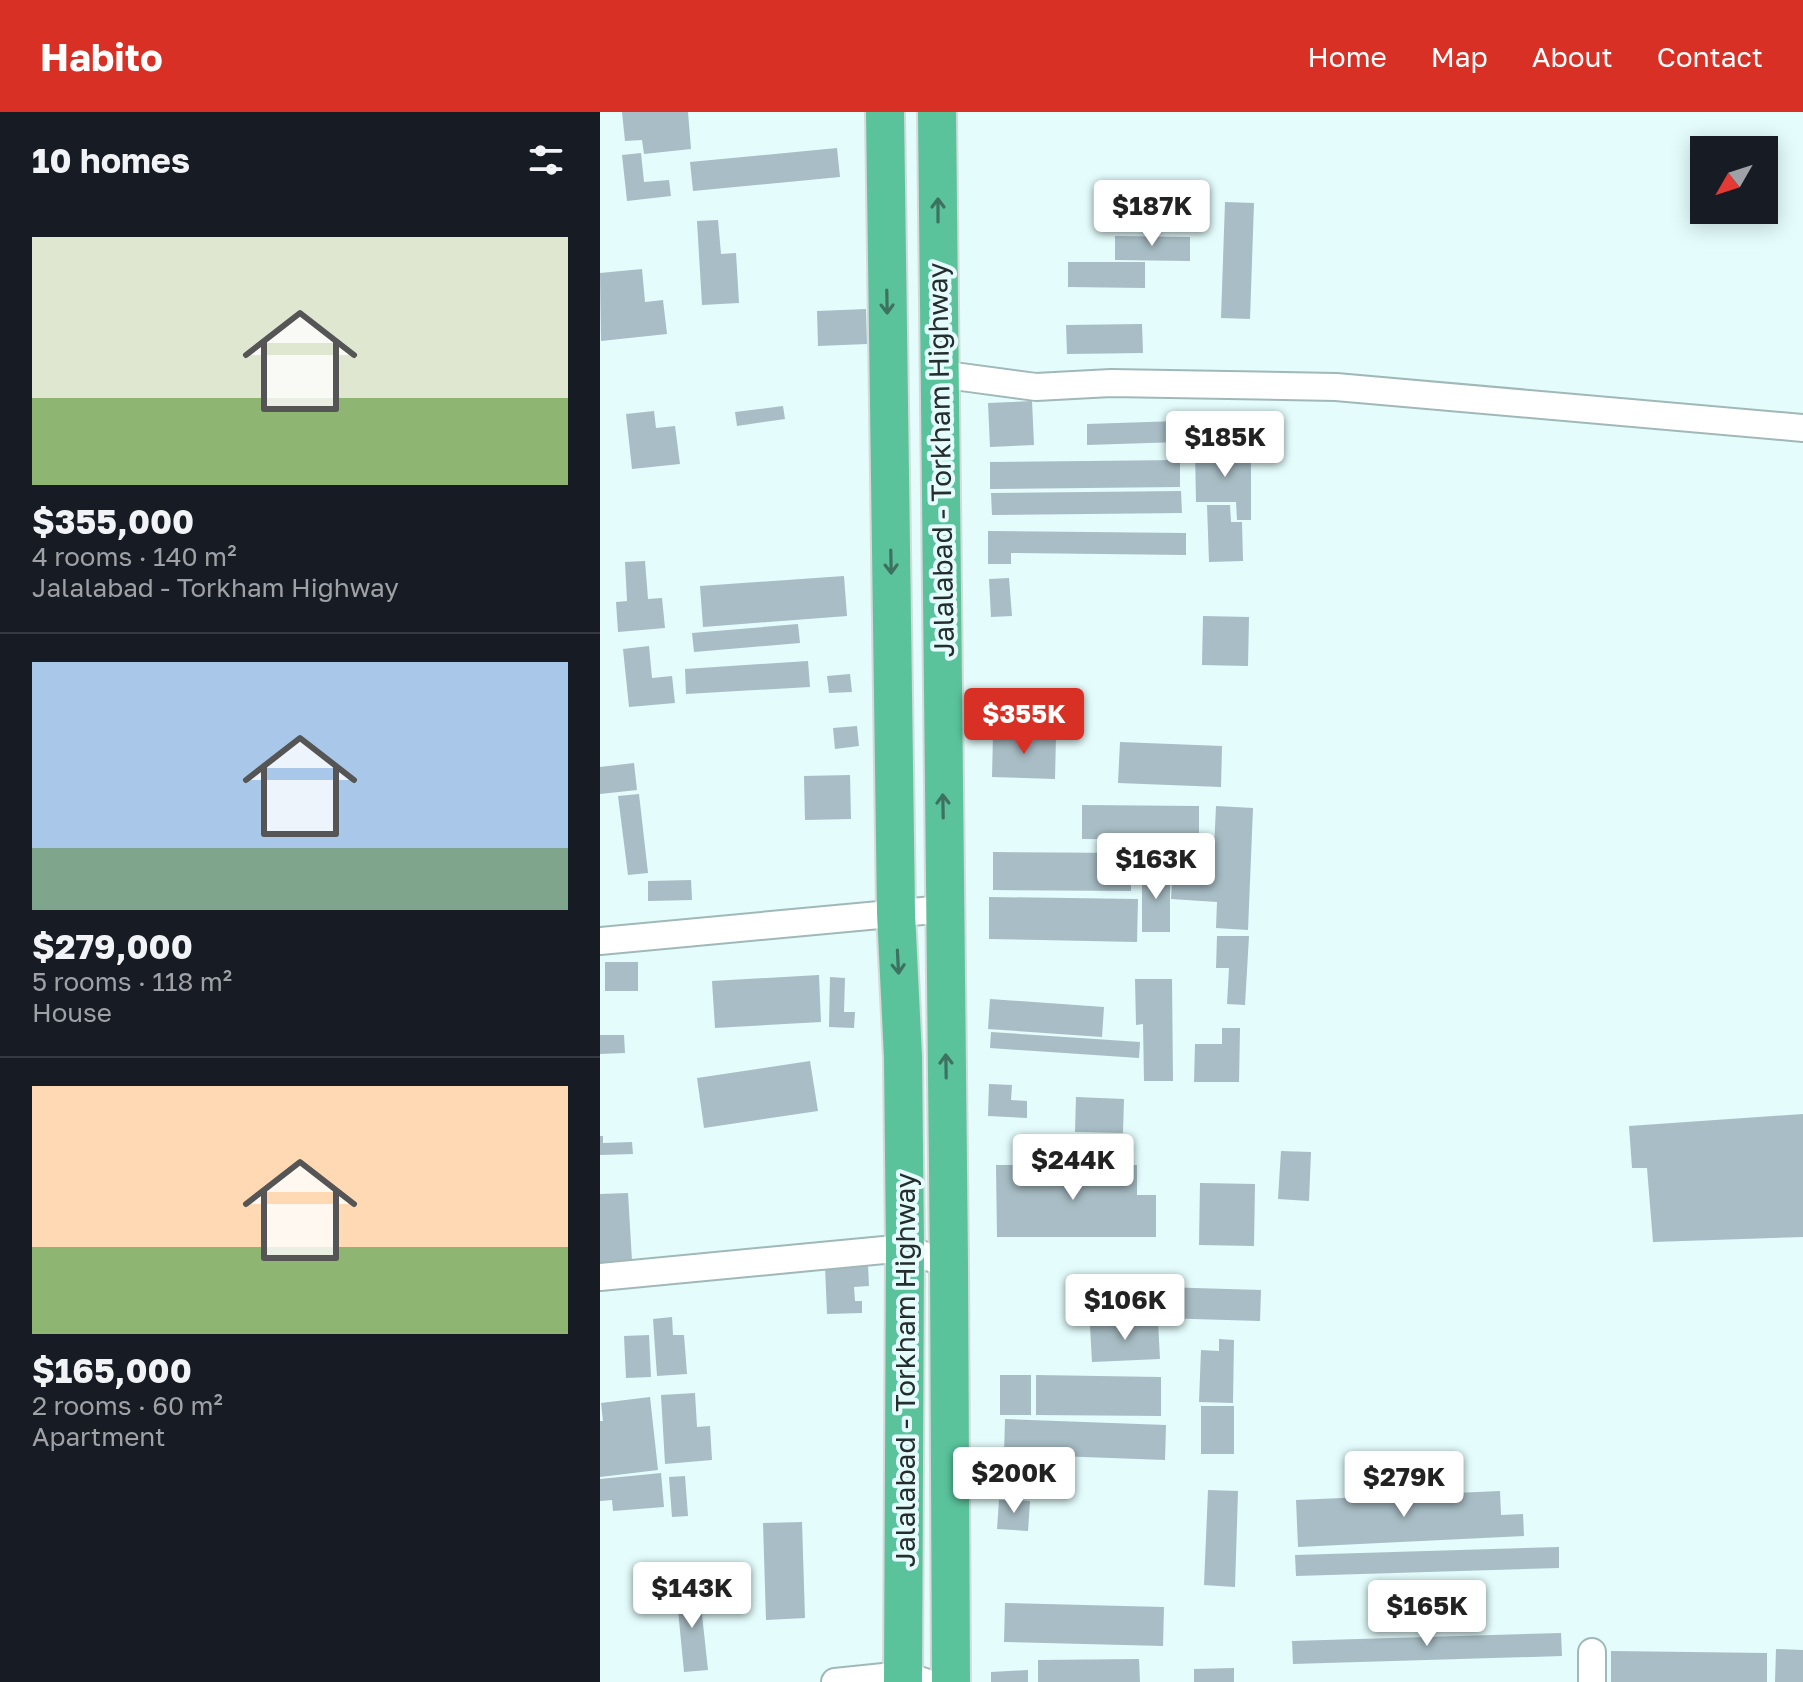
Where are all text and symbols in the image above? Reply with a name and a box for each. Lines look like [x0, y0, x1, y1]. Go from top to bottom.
text: Habito [40, 34, 163, 79]
text: Home [1308, 40, 1387, 73]
text: Map [1431, 40, 1488, 73]
text: About [1532, 40, 1613, 73]
text: Contact [1657, 40, 1763, 73]
north arrow [1690, 136, 1778, 224]
map controls [1690, 136, 1778, 224]
icon: filters [524, 138, 568, 182]
text: 10 homes [32, 140, 190, 180]
pin: $187K [1096, 180, 1208, 248]
text: $187K [1112, 190, 1192, 221]
one-way arrow [930, 197, 946, 224]
street label: Jalalabad - Torkham Highway [920, 262, 960, 658]
one-way arrow [880, 288, 895, 315]
icon: home [228, 289, 372, 433]
pin: $185K [1169, 411, 1281, 479]
text: $185K [1184, 421, 1266, 452]
text: $355,000 [32, 501, 194, 541]
text: 4 rooms · 140 m² [32, 541, 237, 572]
one-way arrow [883, 548, 899, 575]
text: Jalalabad - Torkham Highway [32, 572, 399, 603]
pin: $355K [968, 688, 1080, 756]
text: $355K [982, 698, 1066, 729]
icon: home [228, 714, 372, 858]
one-way arrow [935, 793, 951, 820]
pin: $163K [1100, 833, 1212, 901]
text: $163K [1115, 843, 1197, 874]
text: $279,000 [32, 926, 193, 966]
one-way arrow [891, 948, 906, 975]
text: 5 rooms · 118 m² [32, 966, 232, 997]
text: House [32, 997, 112, 1028]
one-way arrow [938, 1053, 954, 1080]
pin: $244K [1017, 1134, 1129, 1202]
icon: home [228, 1138, 372, 1282]
text: $244K [1031, 1144, 1115, 1175]
street label: Jalalabad - Torkham Highway [888, 1172, 921, 1568]
pin: $106K [1069, 1274, 1181, 1342]
text: $106K [1083, 1284, 1167, 1315]
text: $165,000 [32, 1350, 192, 1390]
text: 2 rooms · 60 m² [32, 1390, 223, 1421]
text: Apartment [32, 1421, 165, 1452]
pin: $200K [958, 1447, 1070, 1515]
pin: $279K [1348, 1451, 1460, 1519]
text: $200K [971, 1457, 1057, 1488]
text: $279K [1363, 1461, 1445, 1492]
pin: $143K [636, 1562, 748, 1630]
text: $143K [651, 1572, 733, 1603]
pin: $165K [1371, 1580, 1483, 1648]
text: $165K [1386, 1590, 1468, 1621]

